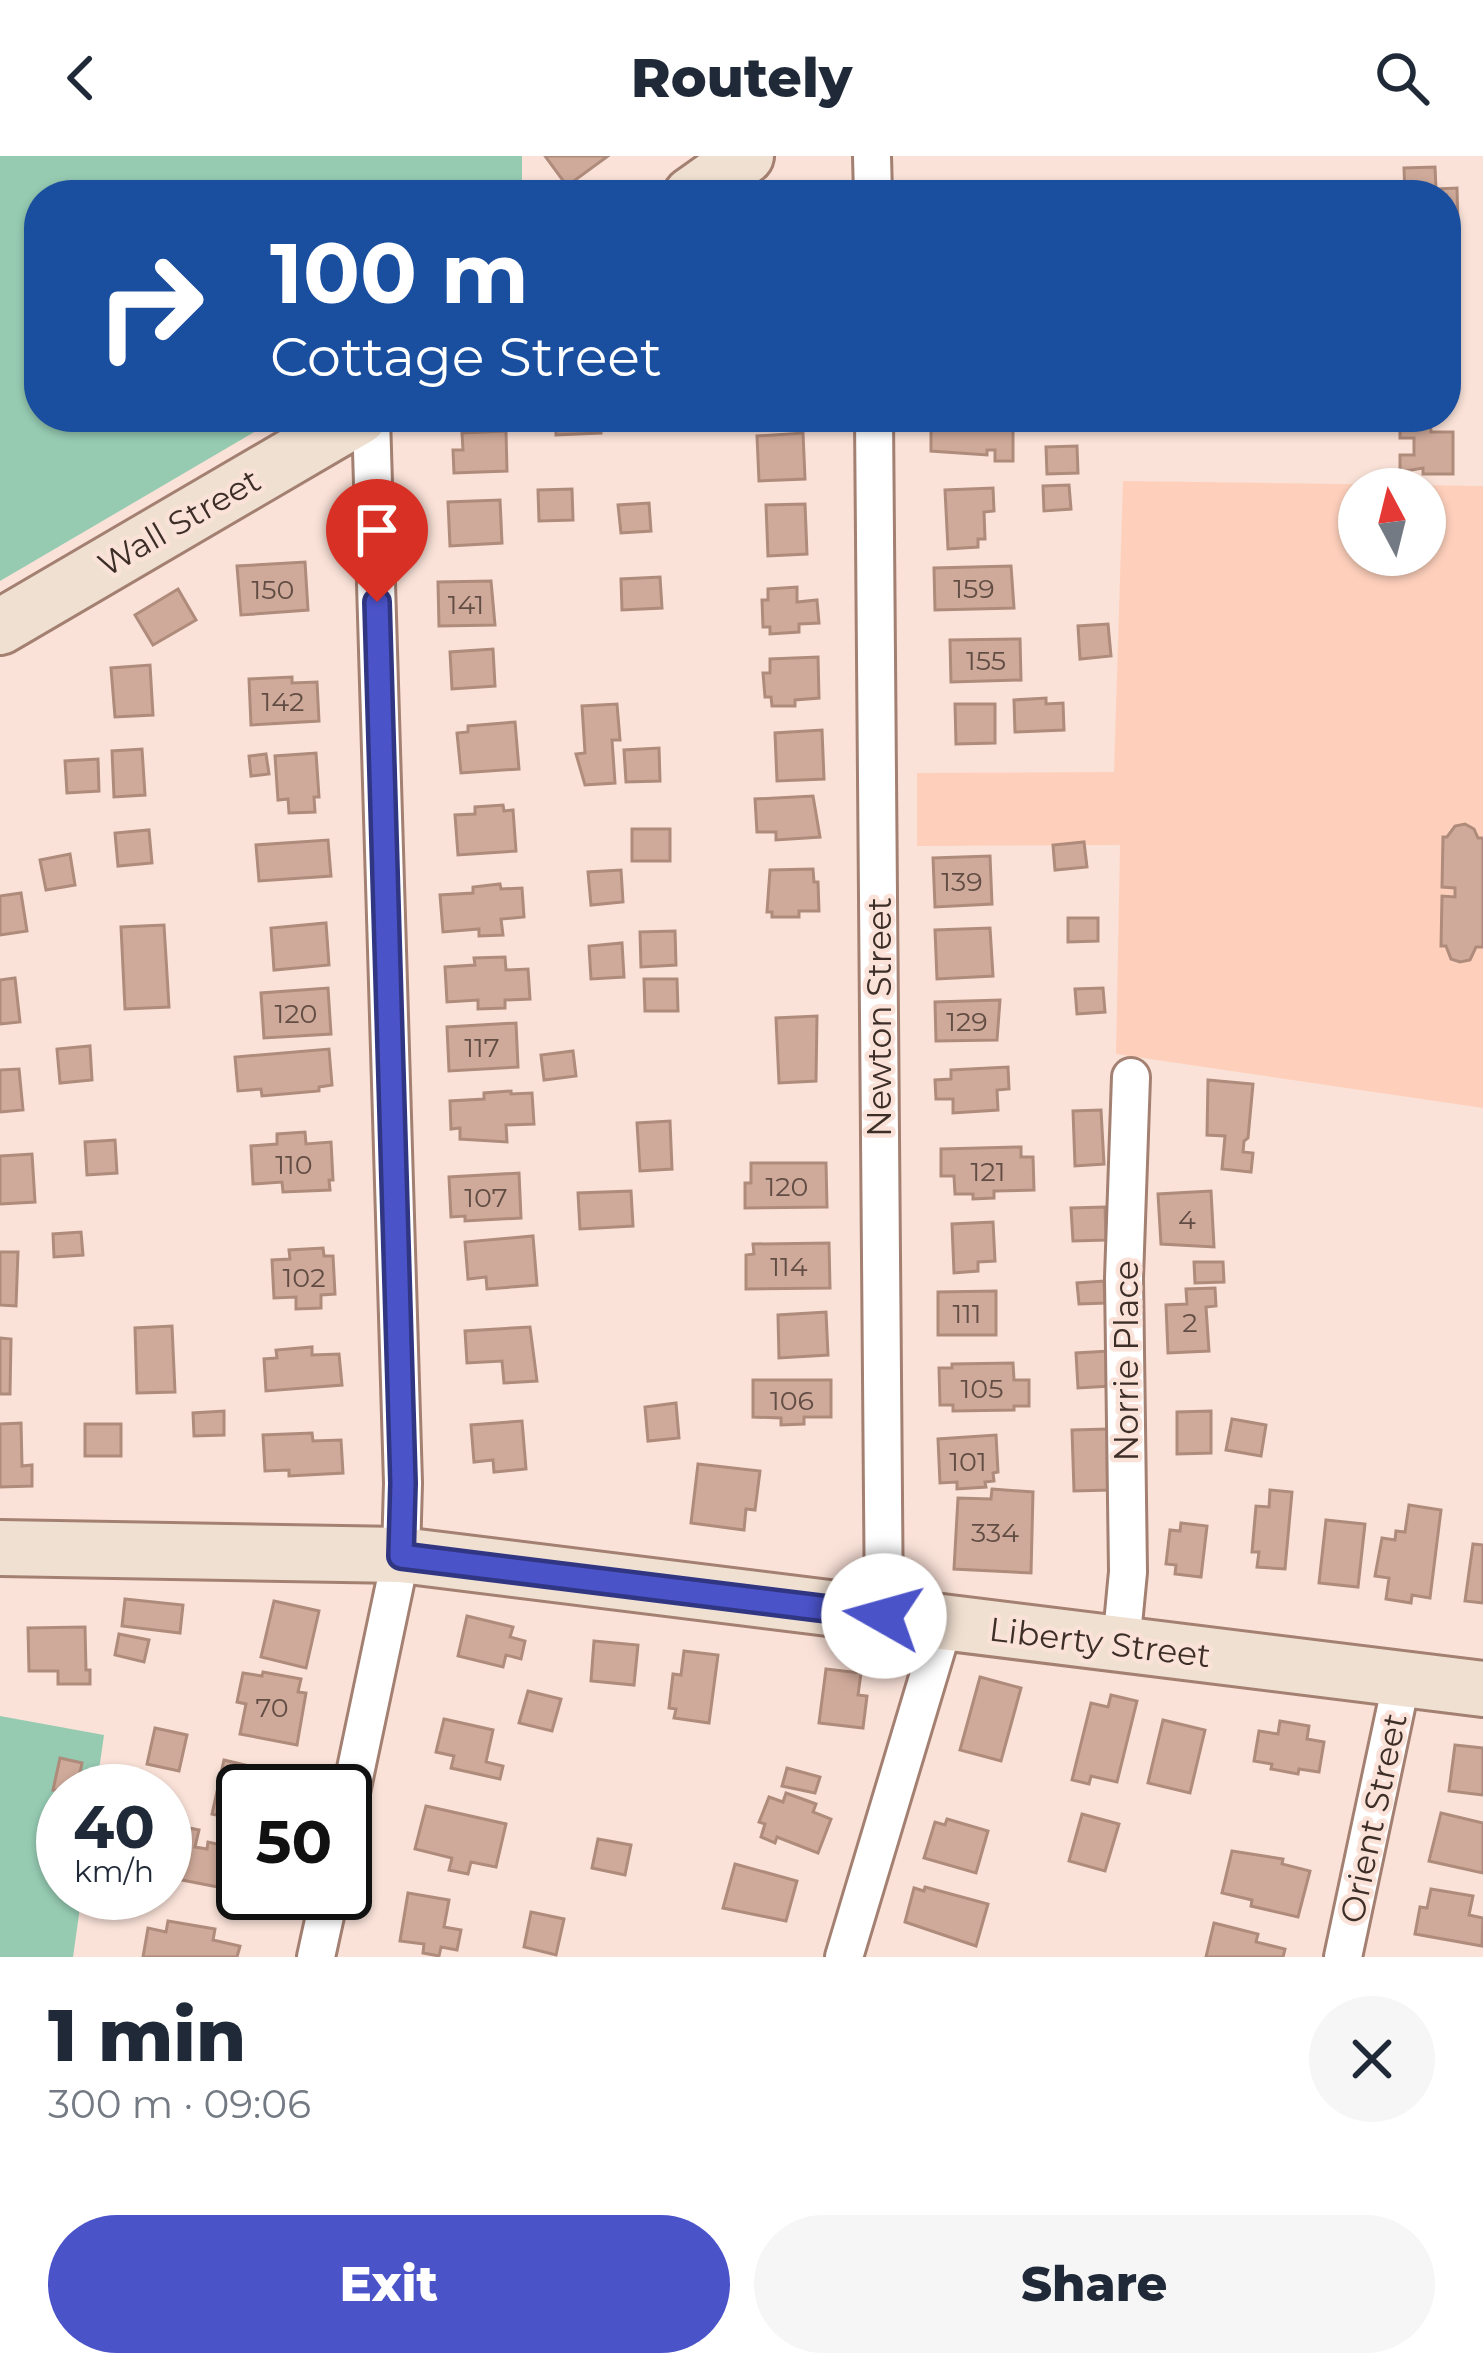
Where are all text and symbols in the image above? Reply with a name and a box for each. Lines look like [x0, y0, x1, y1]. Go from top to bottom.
icon: back [48, 45, 114, 111]
text: Routely [631, 45, 852, 111]
icon: search [1369, 45, 1435, 111]
text: 100 m [270, 222, 529, 324]
icon: right [72, 228, 228, 384]
text: Cottage Street [270, 324, 662, 390]
street label: Wall Street [91, 460, 267, 584]
north arrow [1338, 468, 1446, 576]
map controls [1338, 468, 1446, 576]
pin [326, 479, 428, 602]
icon: arrive [344, 497, 410, 563]
house number: 159 [953, 572, 995, 605]
house number: 150 [252, 573, 294, 606]
house number: 141 [448, 588, 484, 621]
house number: 155 [966, 644, 1006, 677]
house number: 142 [262, 685, 304, 718]
house number: 139 [941, 865, 983, 898]
street label: Newton Street [859, 897, 899, 1137]
house number: 120 [275, 997, 317, 1030]
house number: 129 [946, 1005, 988, 1038]
house number: 117 [464, 1031, 500, 1064]
house number: 110 [275, 1148, 313, 1181]
house number: 121 [971, 1155, 1005, 1188]
house number: 120 [766, 1170, 808, 1203]
house number: 107 [464, 1181, 508, 1214]
house number: 4 [1178, 1203, 1196, 1236]
house number: 114 [770, 1250, 808, 1283]
street label: Norrie Place [1106, 1260, 1146, 1462]
house number: 102 [283, 1261, 325, 1294]
house number: 111 [952, 1297, 982, 1330]
house number: 2 [1182, 1306, 1198, 1339]
house number: 105 [961, 1372, 1003, 1405]
house number: 106 [770, 1384, 814, 1417]
house number: 101 [949, 1445, 987, 1478]
house number: 334 [971, 1516, 1019, 1549]
position arrow [821, 1553, 947, 1679]
street label: Liberty Street [987, 1609, 1213, 1675]
house number: 70 [255, 1691, 289, 1724]
street label: Orient Street [1331, 1709, 1415, 1927]
speed limit sign: 50 [216, 1764, 372, 1920]
text: 40 [73, 1790, 155, 1863]
text: km/h [74, 1853, 154, 1890]
text: 1 min [48, 1991, 246, 2079]
button: close [1309, 1996, 1435, 2122]
text: 300 m · 09:06 [48, 2080, 311, 2128]
button: Exit [48, 2215, 730, 2353]
button: Share [754, 2215, 1435, 2353]

